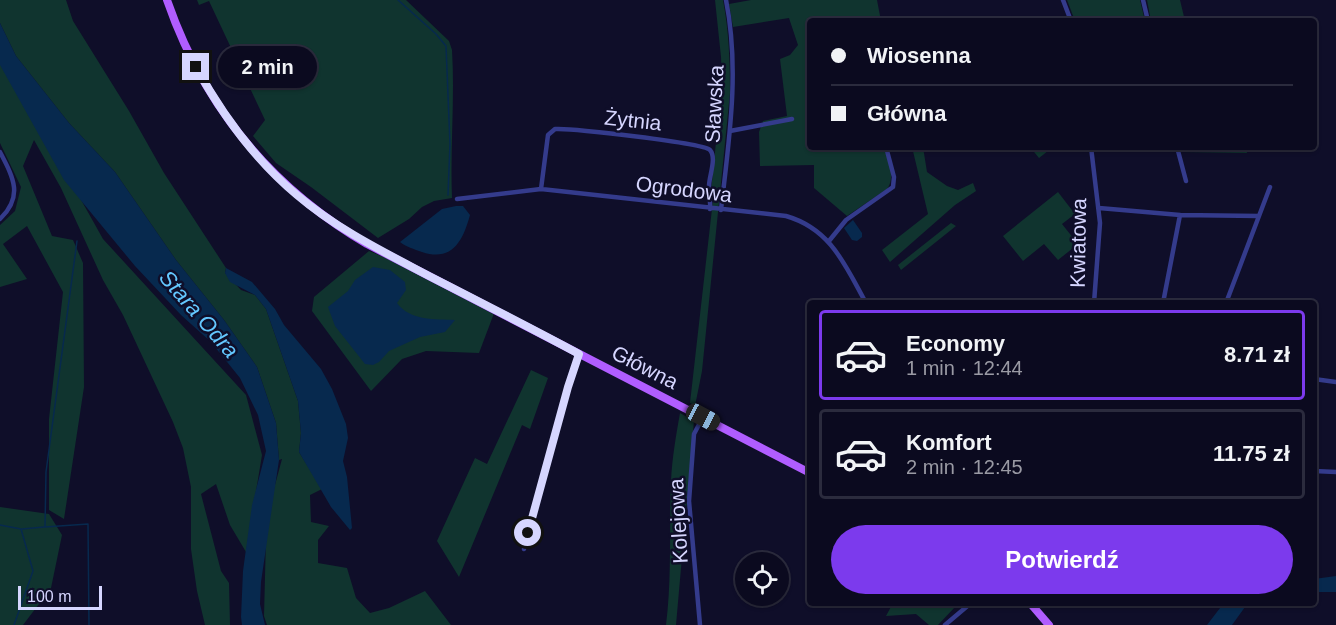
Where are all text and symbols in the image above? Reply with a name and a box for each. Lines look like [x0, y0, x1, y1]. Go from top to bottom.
text: Wiosenna [867, 43, 971, 68]
callout: 2 min [217, 46, 316, 88]
route end [182, 53, 209, 80]
text: 2 min [241, 56, 294, 78]
street label: Sławska [700, 64, 728, 144]
text: Główna [867, 101, 946, 126]
street label: Żytnia [603, 106, 663, 134]
street label: Ogrodowa [635, 172, 734, 206]
street label: Kwiatowa [1066, 198, 1090, 288]
water label: Stara Odra [154, 265, 244, 363]
icon: car [834, 328, 888, 382]
text: Economy [906, 331, 1005, 356]
street label: Główna [608, 341, 682, 394]
text: 8.71 zł [1224, 342, 1290, 367]
text: 1 min · 12:44 [906, 357, 1023, 379]
car [683, 401, 723, 433]
icon: car [834, 427, 888, 481]
text: Komfort [906, 430, 992, 455]
text: 11.75 zł [1213, 441, 1290, 466]
text: 2 min · 12:45 [906, 456, 1023, 478]
street label: Kolejowa [664, 478, 692, 564]
route start [514, 519, 541, 546]
button: Potwierdź [831, 525, 1293, 594]
map controls [735, 552, 789, 606]
button: locate [735, 552, 789, 606]
scale bar [18, 583, 102, 610]
text: 100 m [27, 588, 71, 605]

